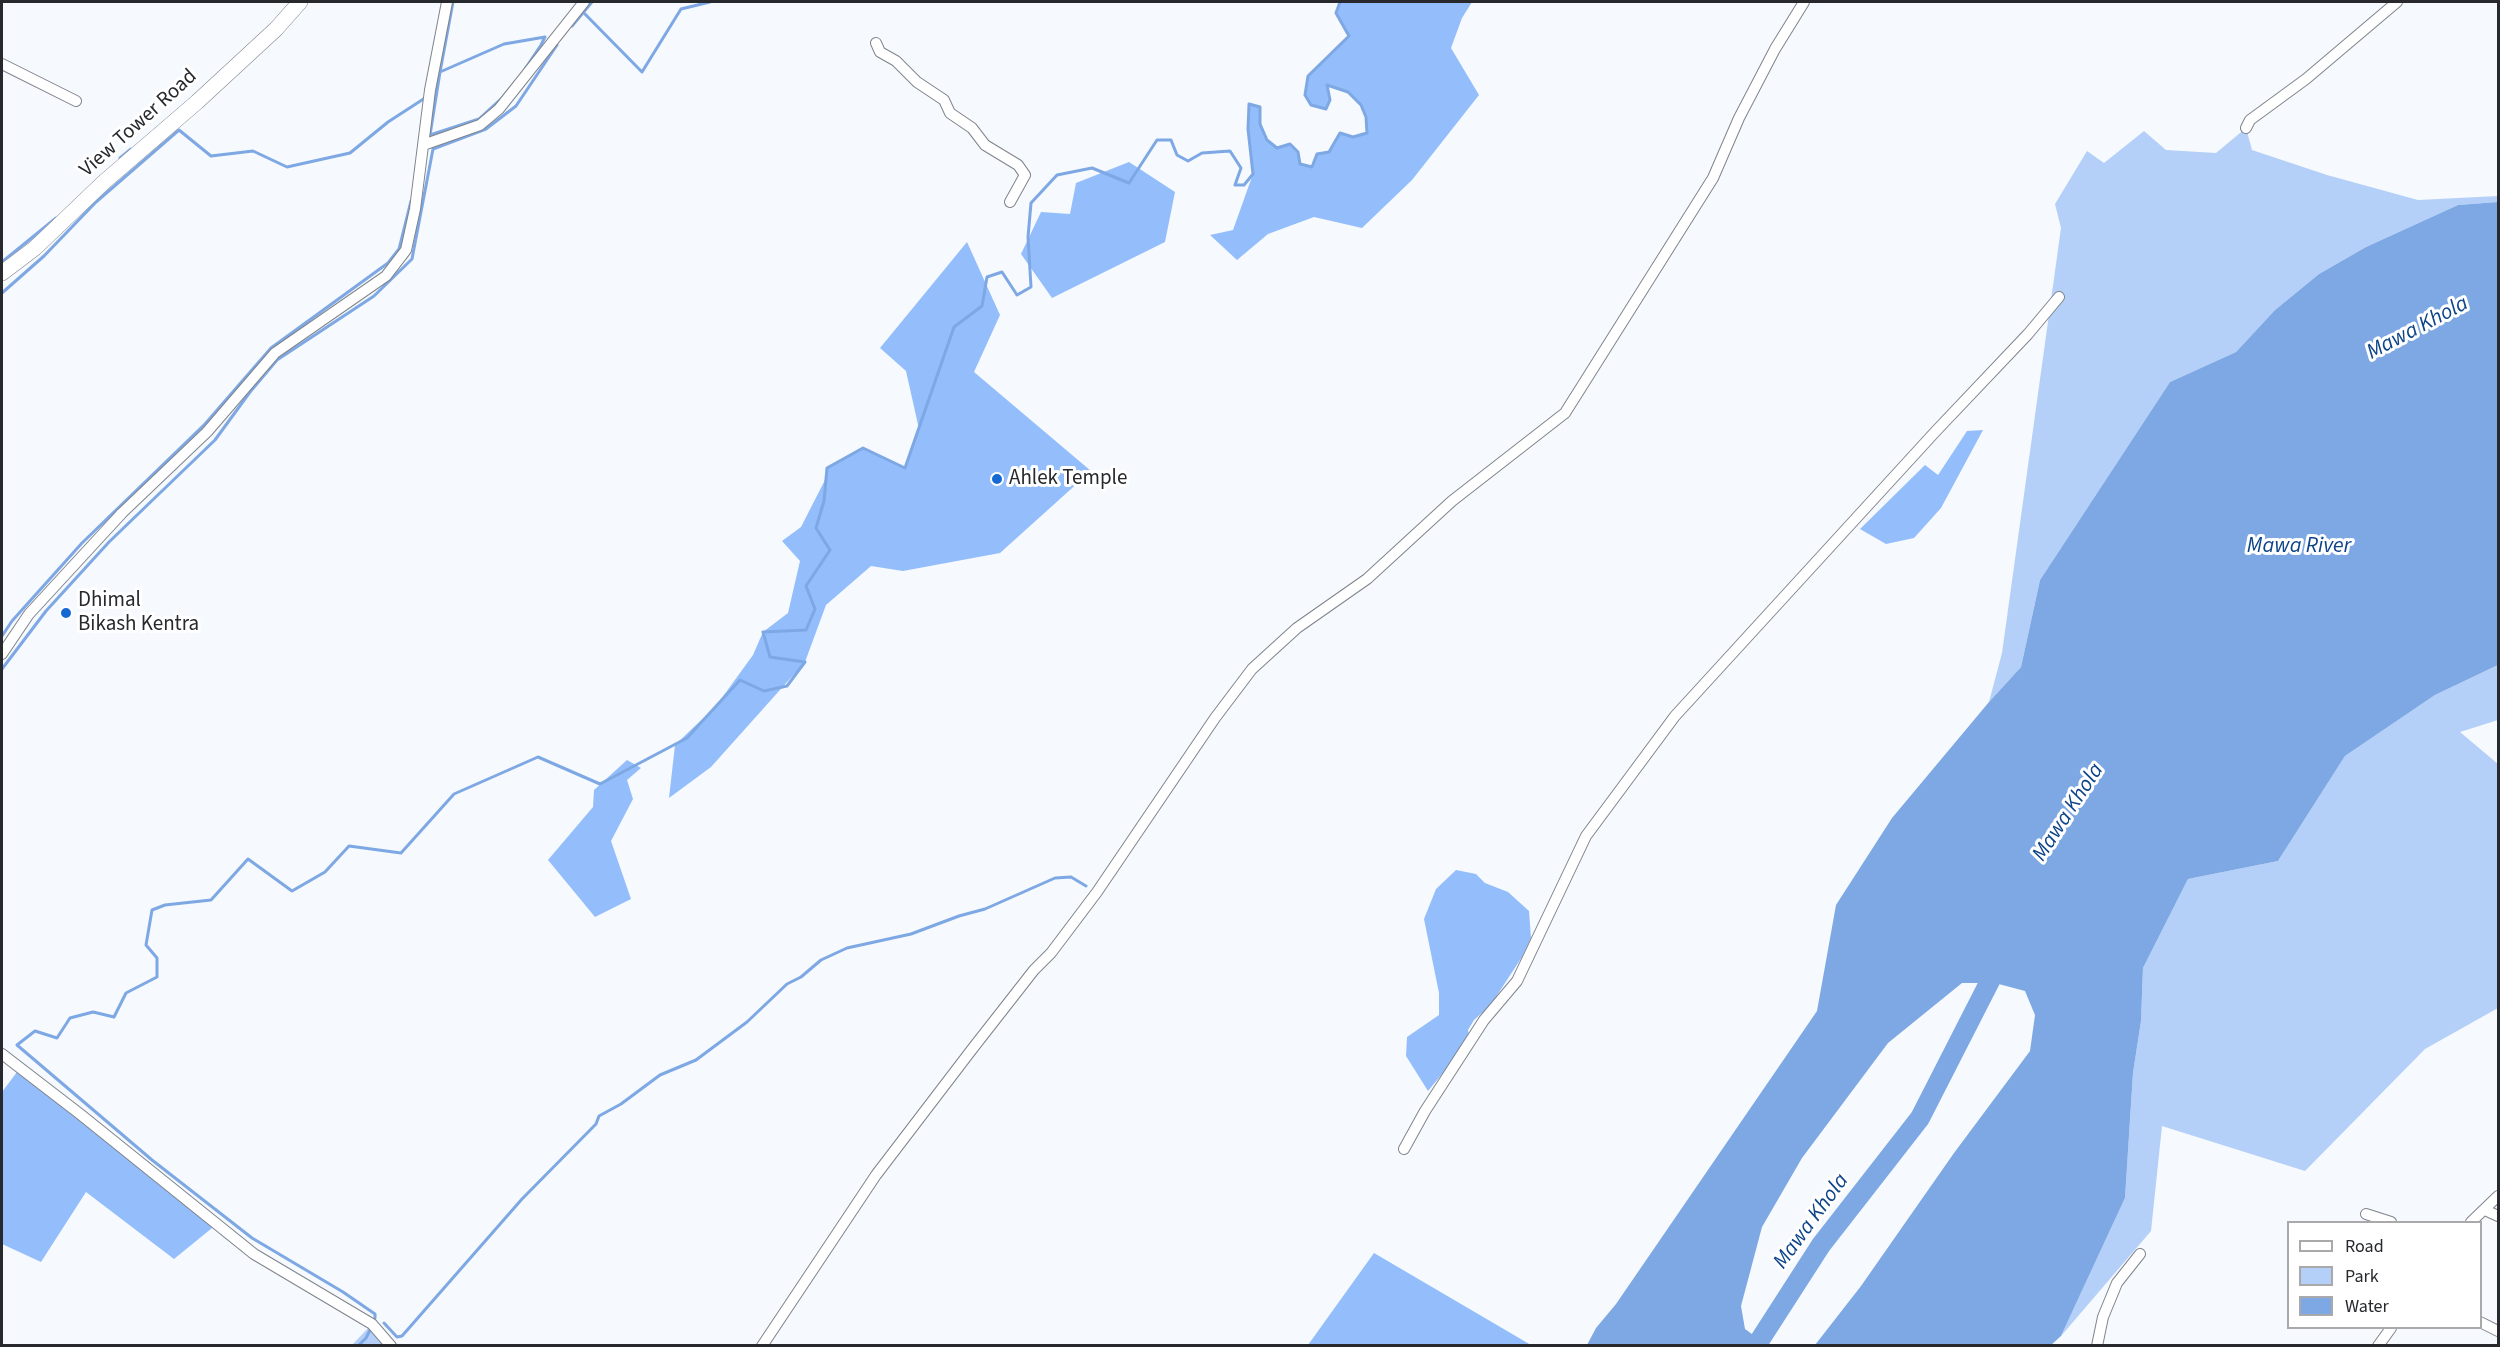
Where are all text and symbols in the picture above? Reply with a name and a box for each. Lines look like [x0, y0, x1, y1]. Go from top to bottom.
street label: View Tower Road [75, 65, 203, 183]
water label: Mawa Khola [2363, 291, 2473, 367]
place label: Ahlek Temple [1009, 466, 1127, 492]
marker: Ahlek Temple [990, 472, 1004, 486]
water label: Mawa River [2247, 534, 2351, 560]
place label: Dhimal Bikash Kentra [78, 588, 199, 638]
marker: Dhimal Bikash Kentra [59, 606, 73, 620]
water label: Mawa Khola [2028, 759, 2110, 867]
water label: Mawa Khola [1769, 1169, 1855, 1275]
legend [2287, 1221, 2482, 1329]
text: Road [2345, 1234, 2384, 1259]
text: Park [2345, 1264, 2379, 1289]
text: Water [2345, 1294, 2389, 1319]

